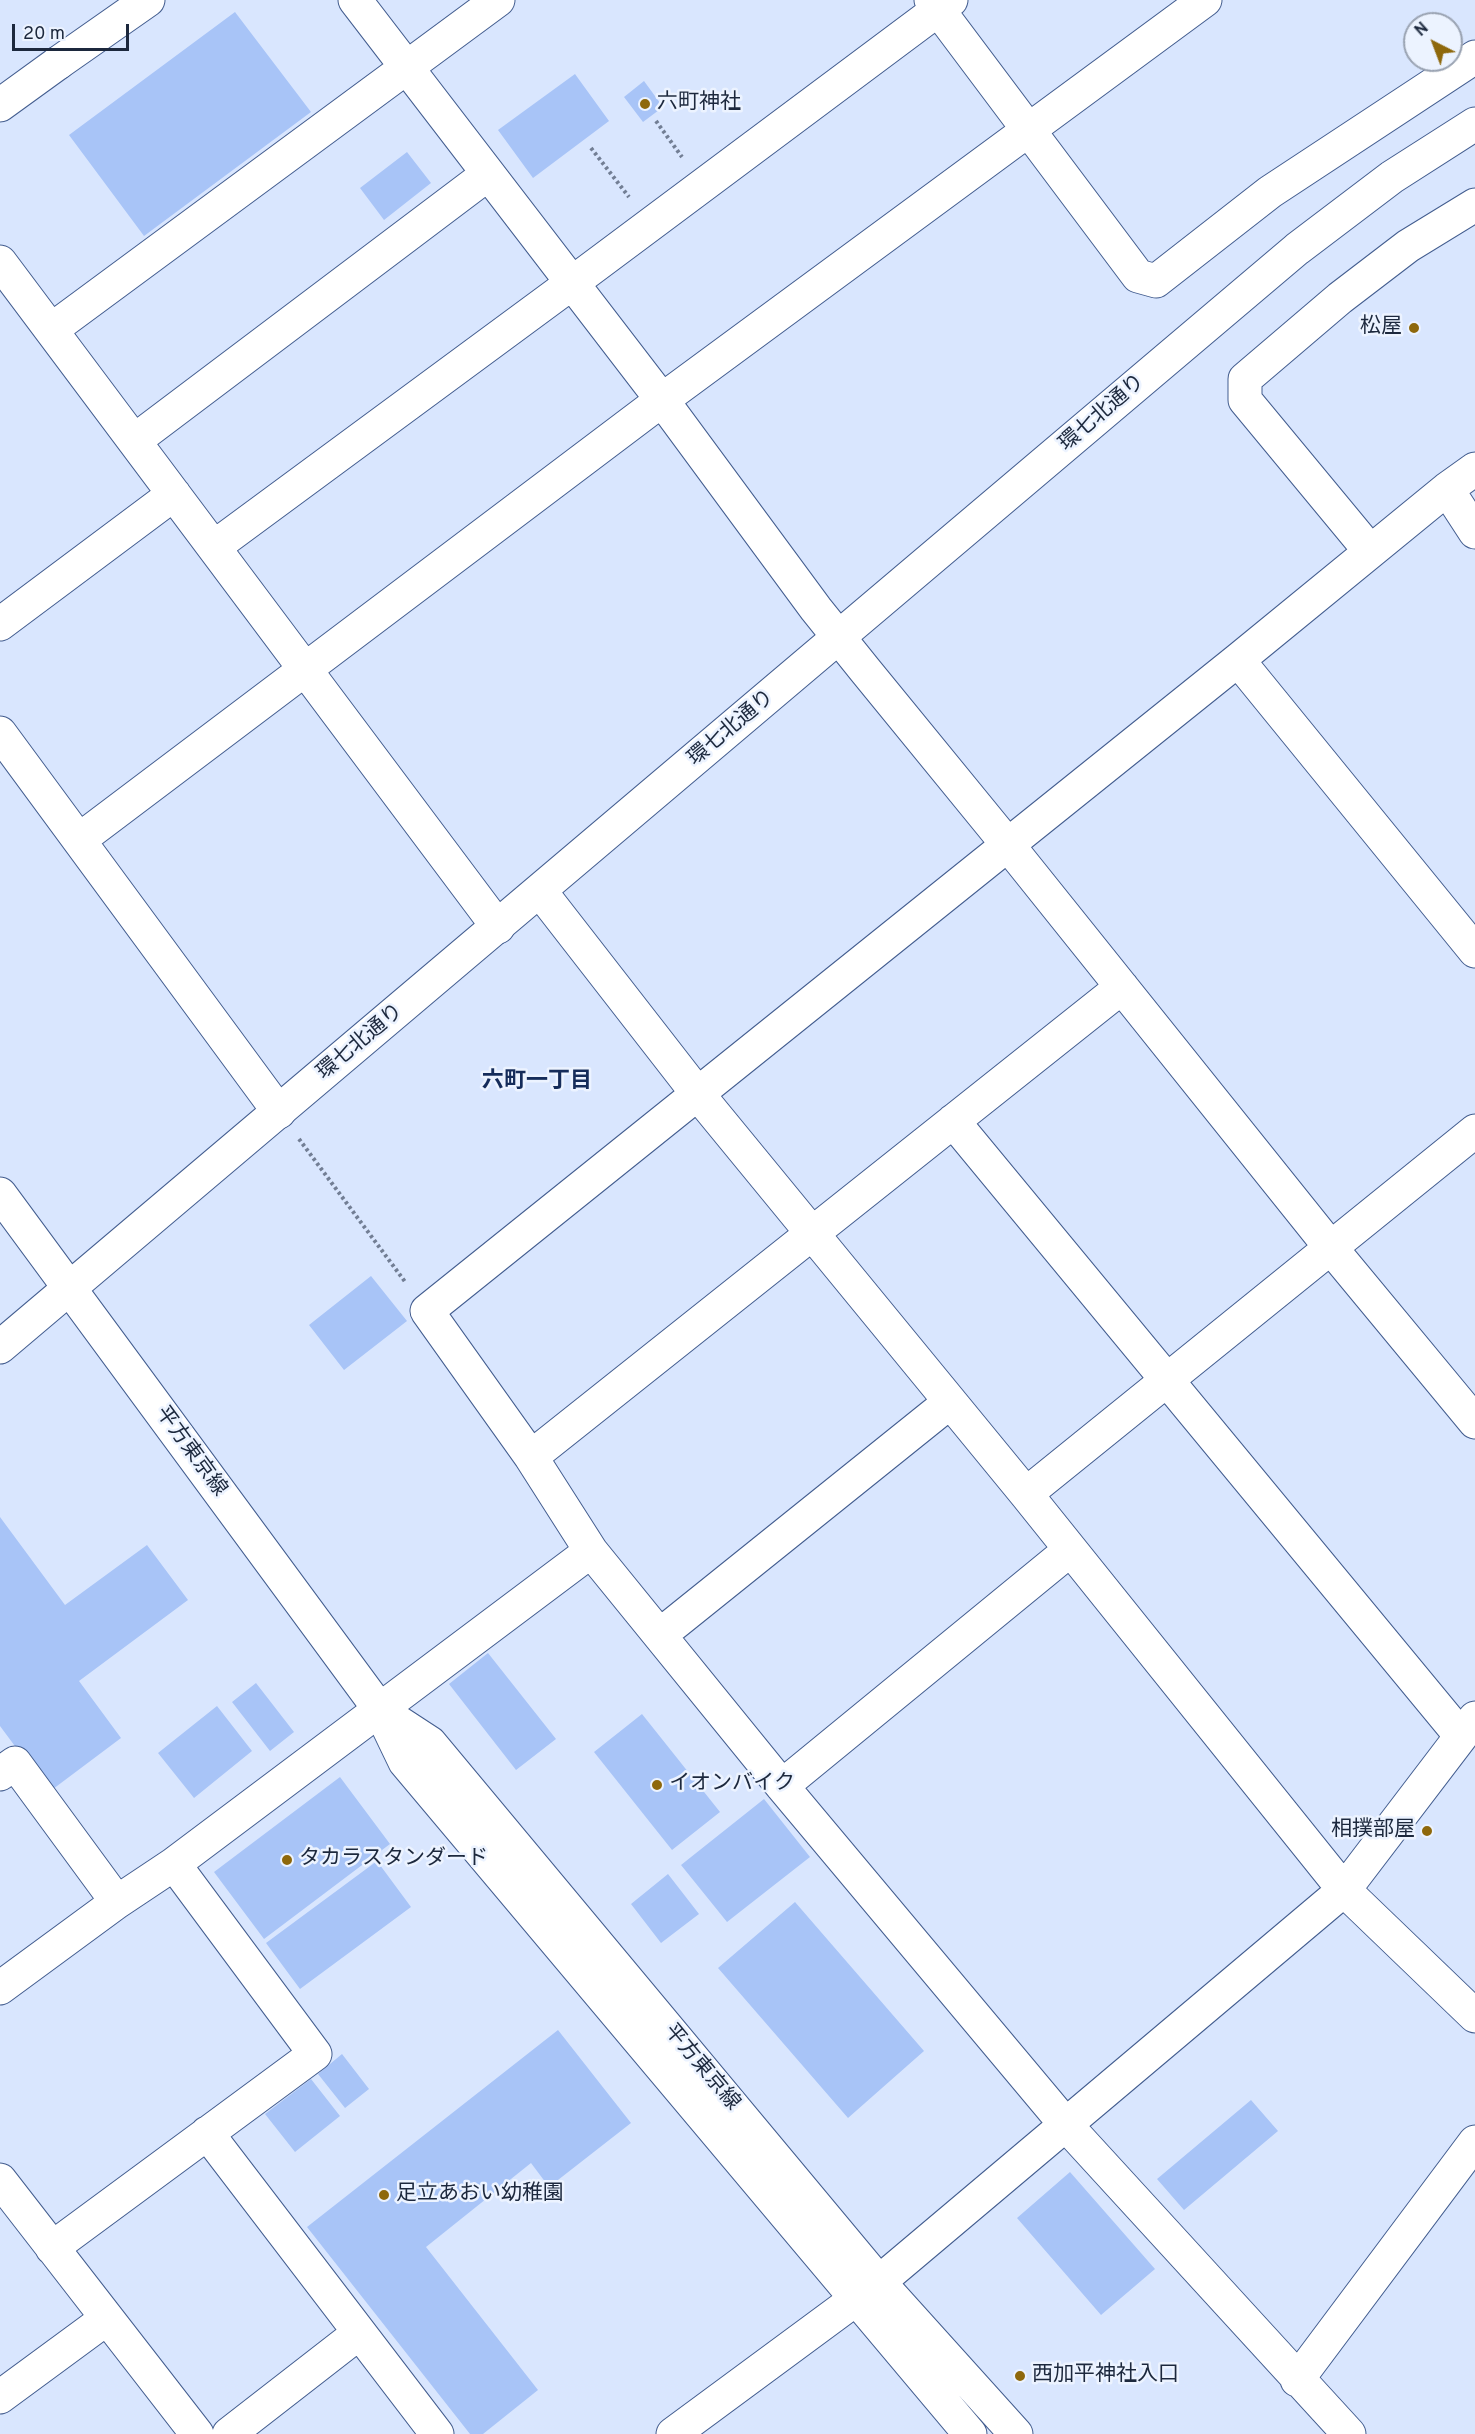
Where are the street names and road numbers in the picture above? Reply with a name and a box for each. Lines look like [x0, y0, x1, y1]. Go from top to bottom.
street label: 環七北通り [1055, 370, 1151, 458]
street label: 環七北通り [684, 686, 780, 772]
street label: 環七北通り [313, 1000, 409, 1086]
street label: 平方東京線 [149, 1402, 231, 1502]
street label: 平方東京線 [658, 2020, 744, 2116]

